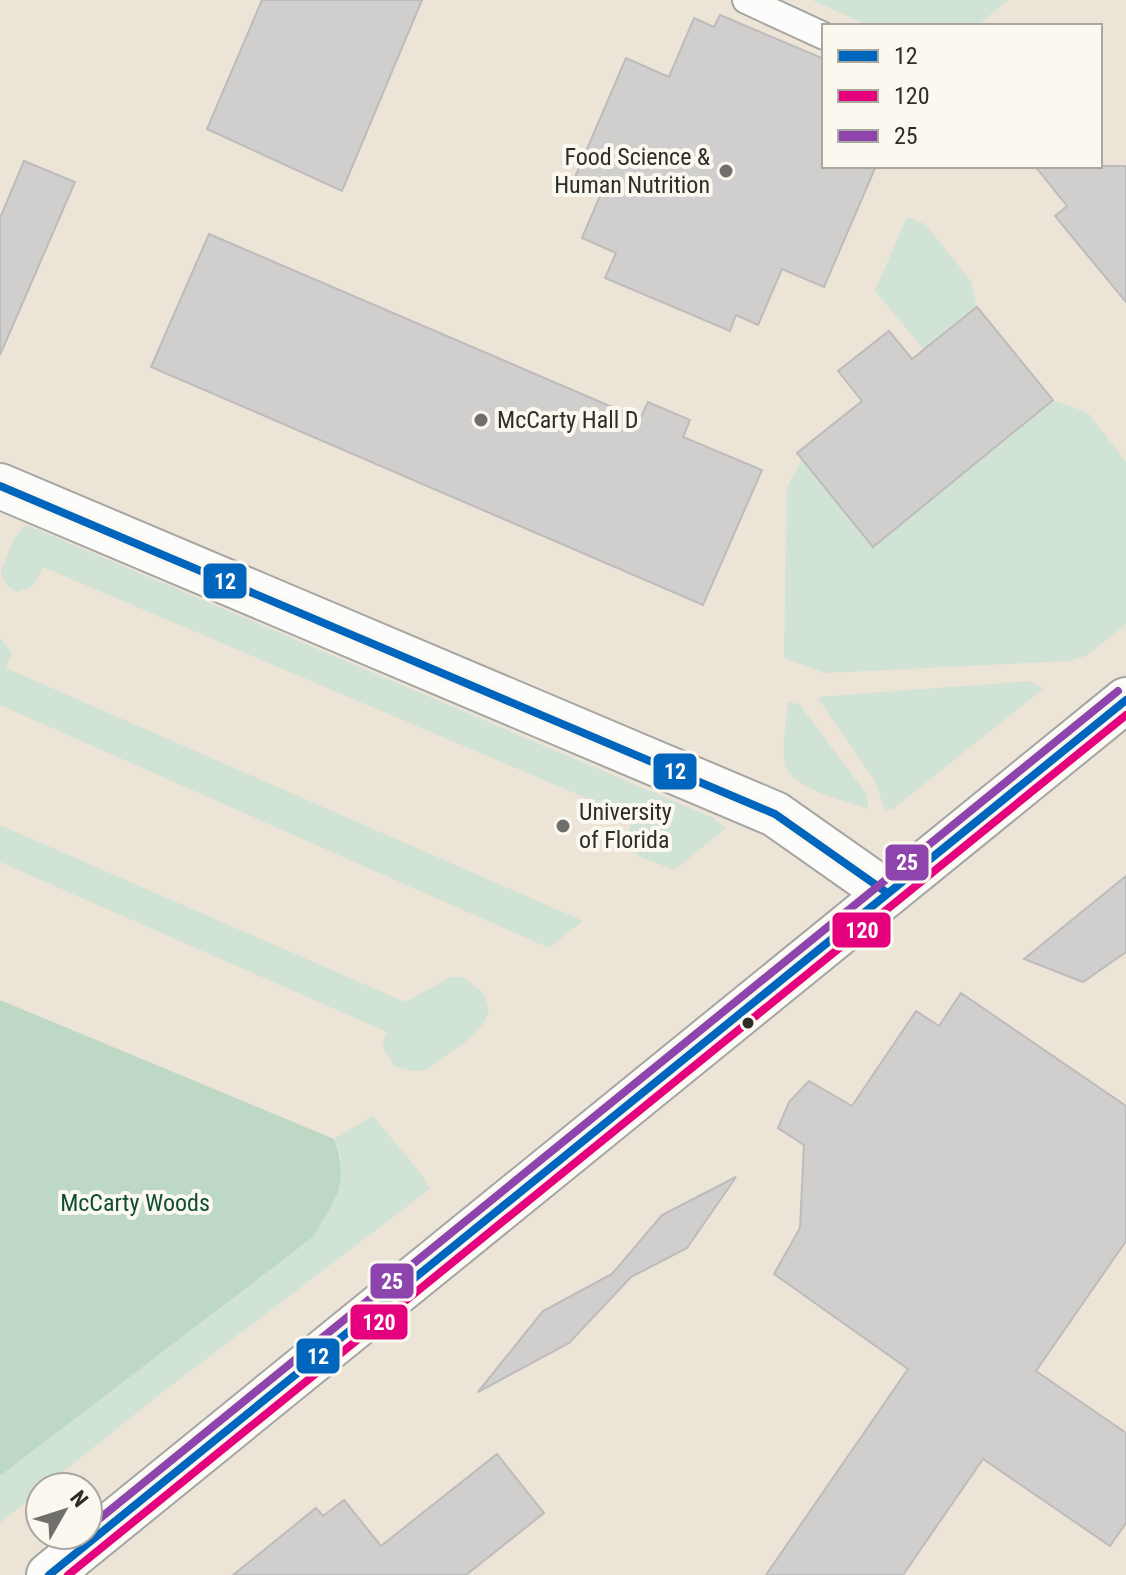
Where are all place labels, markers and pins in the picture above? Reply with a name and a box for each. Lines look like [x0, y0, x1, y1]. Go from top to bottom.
place label: Food Science & Human Nutrition [554, 143, 710, 199]
marker: Food Science & Human Nutrition [717, 162, 735, 180]
place label: McCarty Hall D [497, 406, 638, 434]
marker: McCarty Hall D [472, 411, 490, 429]
place label: University of Florida [579, 798, 672, 854]
marker: University of Florida [554, 817, 572, 835]
unlabelled marker [740, 1015, 756, 1031]

